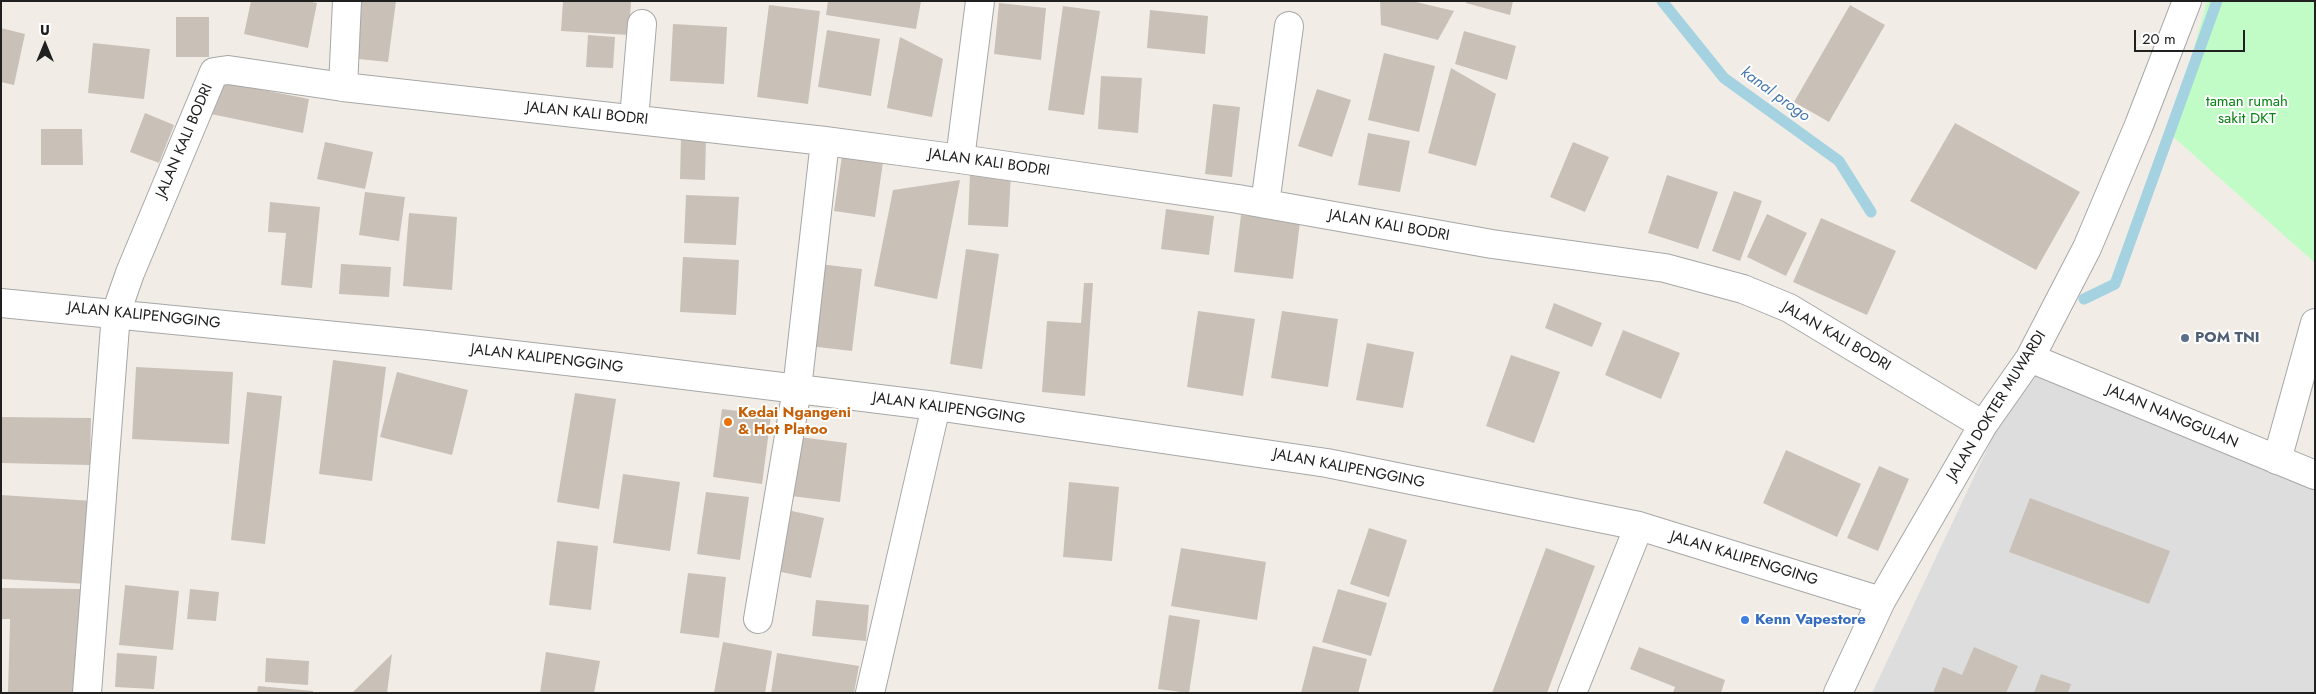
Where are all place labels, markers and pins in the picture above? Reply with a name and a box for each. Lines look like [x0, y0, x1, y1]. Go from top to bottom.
place label: POM TNI [2195, 329, 2260, 347]
marker: POM TNI [2179, 332, 2191, 344]
place label: Kedai Ngangeni & Hot Platoo [738, 404, 851, 439]
marker: Kedai Ngangeni & Hot Platoo [722, 416, 734, 428]
place label: Kenn Vapestore [1755, 611, 1866, 629]
marker: Kenn Vapestore [1739, 614, 1751, 626]

